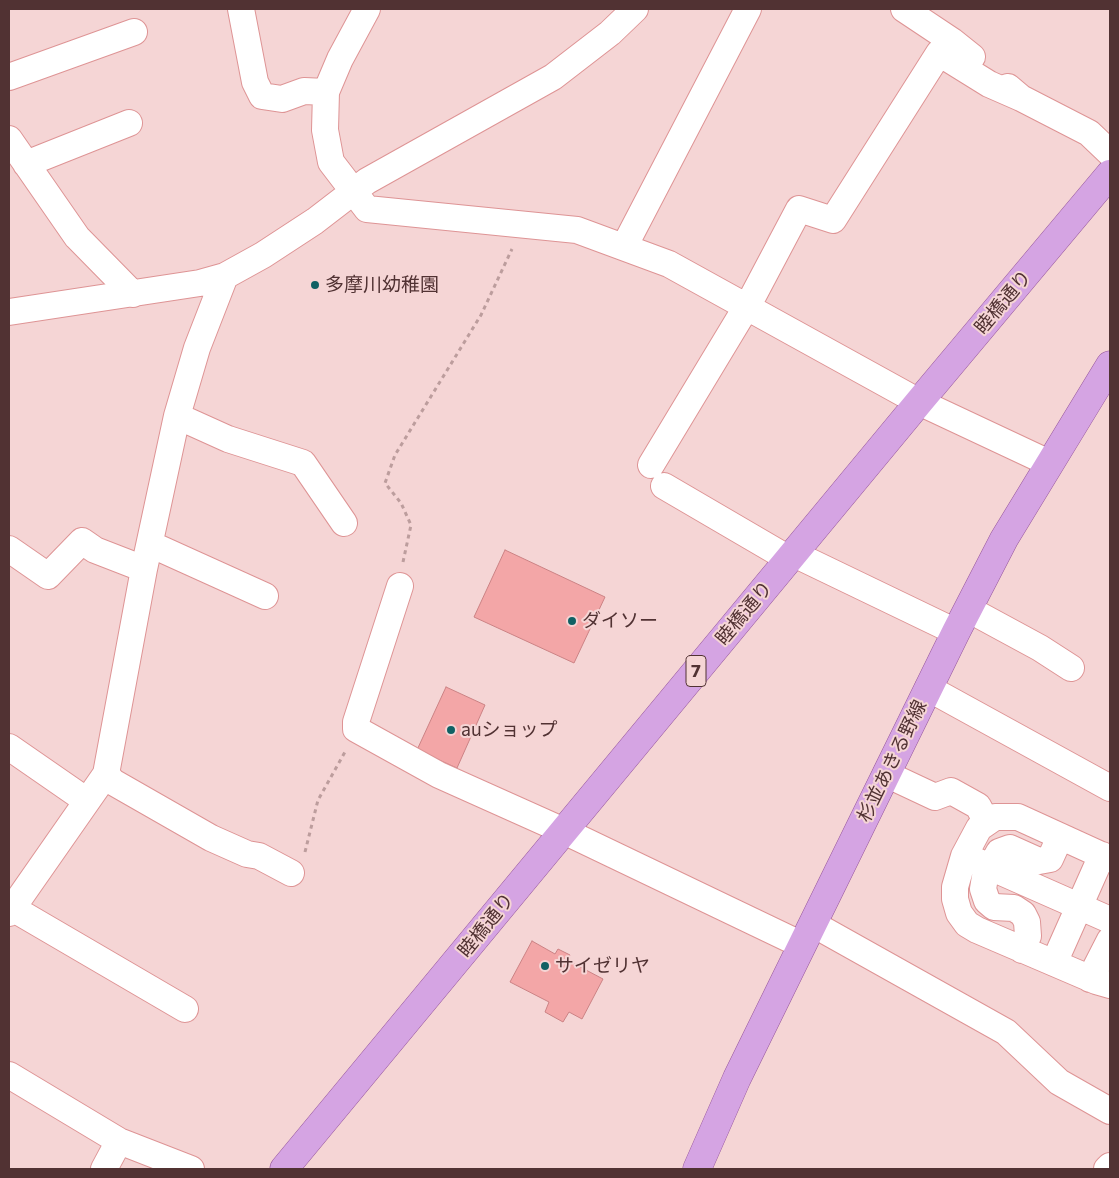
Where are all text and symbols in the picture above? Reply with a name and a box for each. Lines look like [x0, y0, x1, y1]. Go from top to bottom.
street label: 睦橋通り [970, 266, 1036, 338]
place label: 多摩川幼稚園 [325, 274, 439, 296]
marker: 多摩川幼稚園 [309, 279, 321, 291]
street label: 睦橋通り [711, 577, 777, 649]
place label: ダイソー [582, 610, 658, 632]
marker: ダイソー [566, 615, 578, 627]
road number: 7 [686, 656, 706, 686]
street label: 杉並あきる野線 [853, 696, 931, 826]
place label: auショップ [461, 719, 558, 741]
marker: auショップ [445, 724, 457, 736]
street label: 睦橋通り [453, 888, 519, 962]
place label: サイゼリヤ [555, 955, 650, 977]
marker: サイゼリヤ [539, 960, 551, 972]

